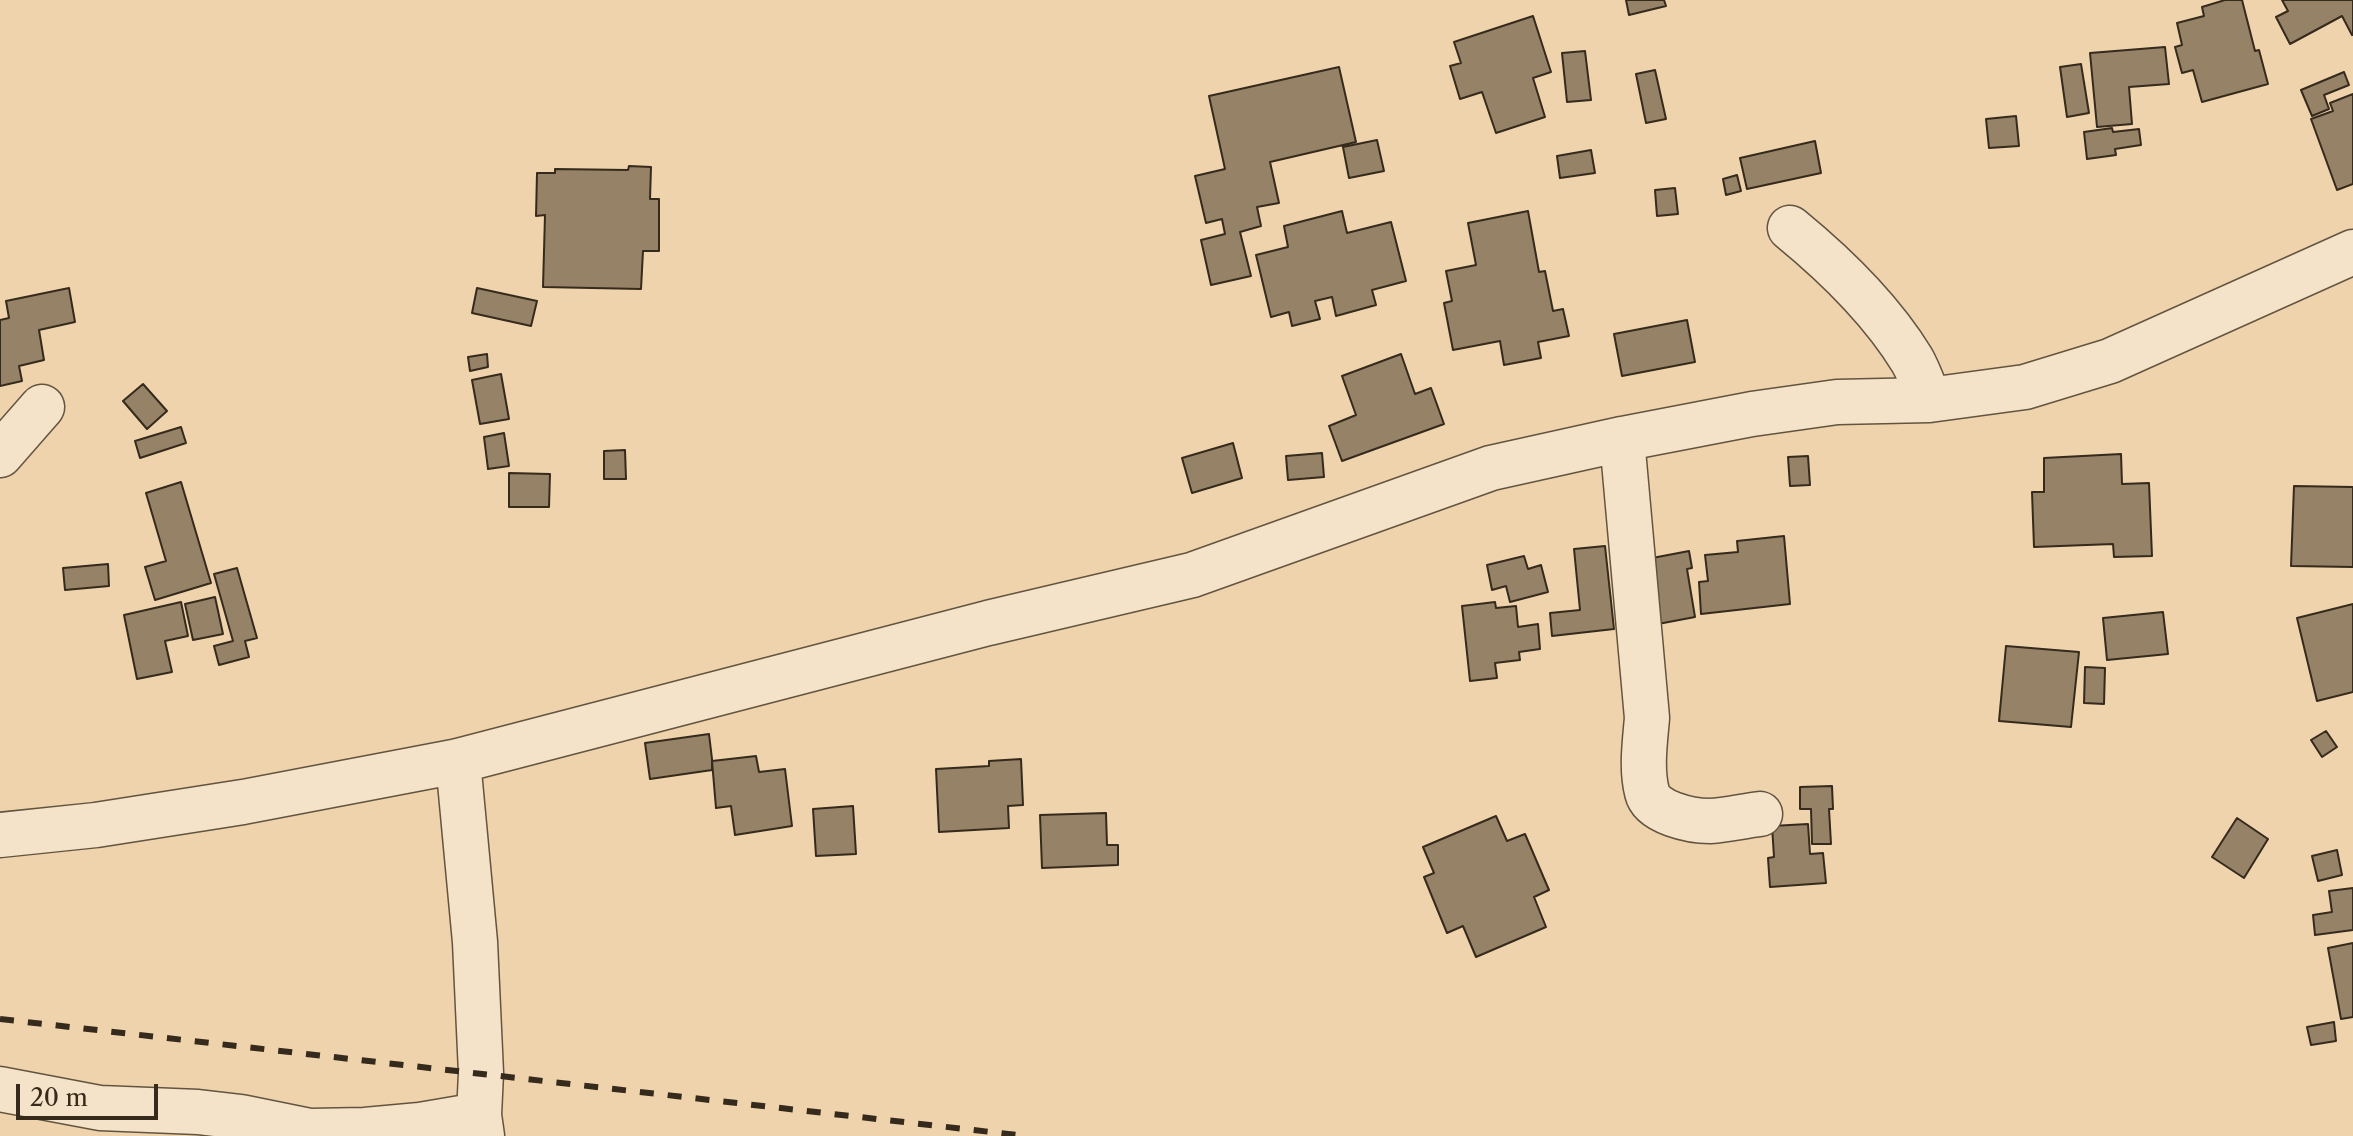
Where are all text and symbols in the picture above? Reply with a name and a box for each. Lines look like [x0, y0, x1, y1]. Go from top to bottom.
scale bar [20, 1068, 162, 1118]
text: 20 m [30, 1083, 88, 1112]

